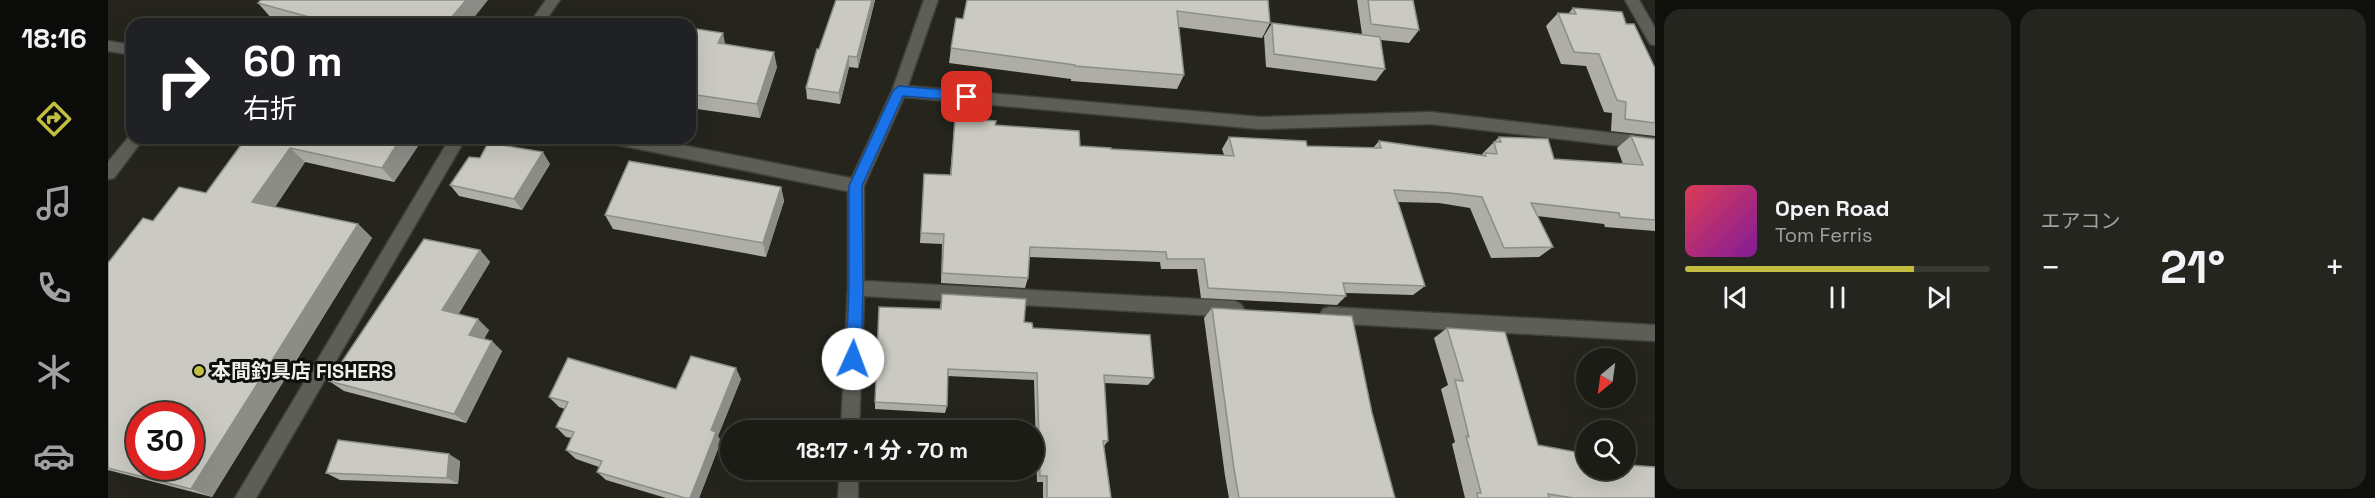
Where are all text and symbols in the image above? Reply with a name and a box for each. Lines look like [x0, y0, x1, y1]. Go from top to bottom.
text: 18:16 [21, 21, 87, 56]
text: 60 m [243, 35, 343, 88]
icon: right [144, 42, 222, 120]
pin [941, 71, 992, 122]
icon: arrive [950, 80, 983, 113]
text: 右折 [243, 91, 297, 126]
icon: directions [33, 98, 75, 140]
icon: music [33, 182, 75, 224]
text: Open Road [1775, 194, 1890, 222]
text: エアコン [2041, 208, 2121, 234]
text: Tom Ferris [1775, 222, 1873, 248]
text: 21° [2160, 239, 2225, 296]
text: − [2041, 247, 2061, 289]
text: + [2325, 247, 2345, 289]
icon: phone [33, 267, 75, 309]
icon: previous [1719, 281, 1752, 314]
icon: pause [1821, 281, 1854, 314]
icon: next [1922, 281, 1955, 314]
position arrow [821, 327, 885, 391]
north arrow [1576, 348, 1636, 408]
map controls [1576, 348, 1636, 480]
icon: climate [33, 351, 75, 393]
place label: 本間釣具店 FISHERS [211, 358, 393, 384]
marker: 本間釣具店 FISHERS [192, 364, 206, 378]
speed limit sign: 30 [126, 402, 204, 480]
button: search [1576, 420, 1636, 480]
icon: car [33, 435, 75, 477]
text: 18:17 · 1 分 · 70 m [796, 436, 968, 464]

